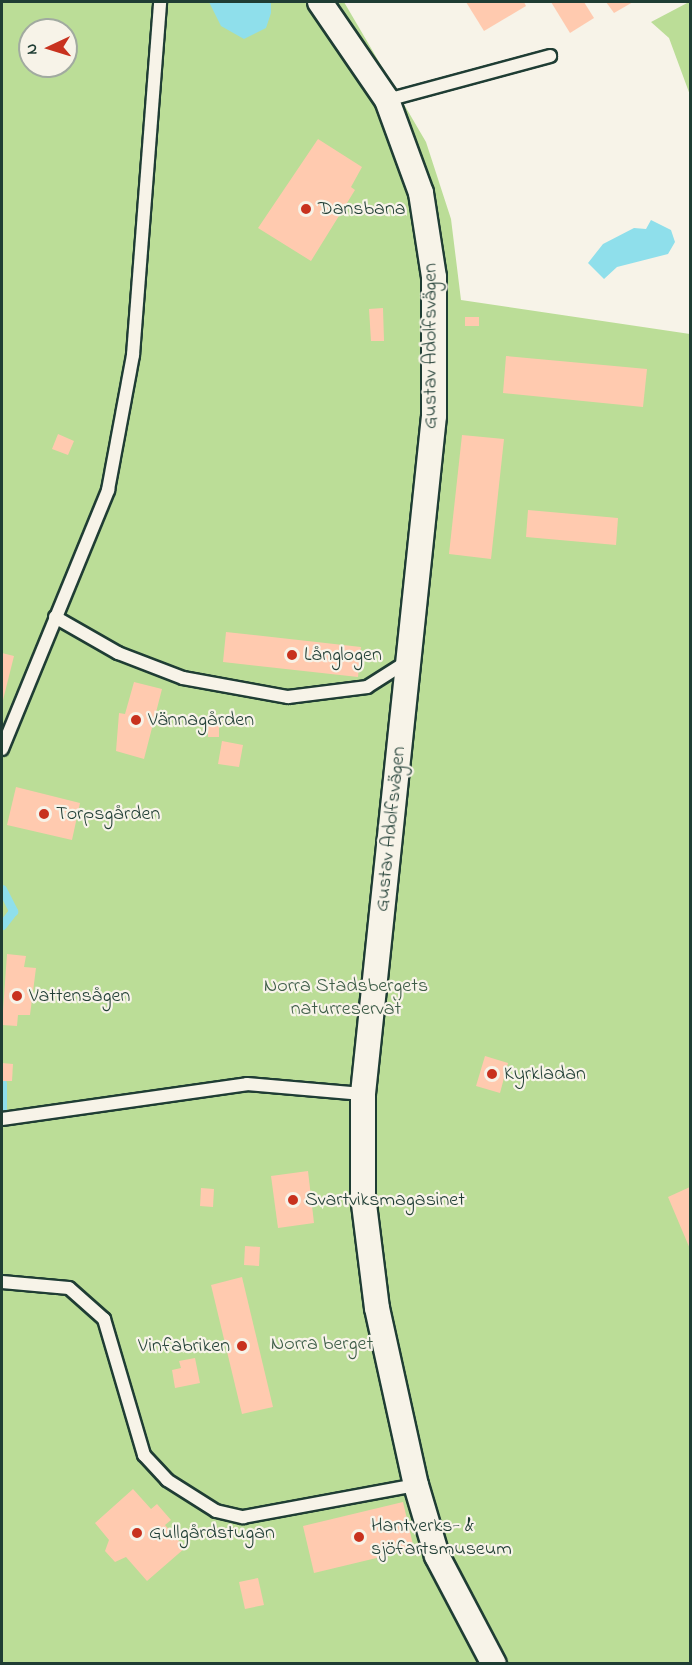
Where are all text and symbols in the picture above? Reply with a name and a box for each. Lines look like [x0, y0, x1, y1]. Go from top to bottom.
north arrow [18, 18, 78, 78]
text: N [20, 43, 44, 55]
place label: Dansbana [318, 197, 406, 221]
marker: Dansbana [299, 202, 313, 216]
street label: Gustav Adolfsvägen [419, 263, 443, 429]
place label: Långlogen [304, 643, 382, 667]
marker: Långlogen [285, 648, 299, 662]
place label: Vännagården [148, 708, 254, 732]
marker: Vännagården [129, 713, 143, 727]
street label: Gustav Adolfsvägen [370, 745, 412, 913]
place label: Torpsgården [56, 802, 160, 826]
marker: Torpsgården [37, 807, 51, 821]
park label: Norra Stadsbergets naturreservat [264, 975, 428, 1022]
place label: Vattensågen [29, 984, 130, 1008]
marker: Vattensågen [10, 989, 24, 1003]
place label: Kyrkladan [504, 1062, 586, 1086]
marker: Kyrkladan [485, 1067, 499, 1081]
place label: Svartviksmagasinet [305, 1188, 465, 1212]
marker: Svartviksmagasinet [286, 1193, 300, 1207]
park label: Norra berget [271, 1332, 373, 1356]
place label: Vinfabriken [138, 1334, 230, 1358]
marker: Vinfabriken [235, 1339, 249, 1353]
place label: Hantverks- & sjöfartsmuseum [371, 1514, 512, 1561]
place label: Gullgårdstugan [149, 1521, 275, 1545]
marker: Gullgårdstugan [130, 1526, 144, 1540]
marker: Hantverks- & sjöfartsmuseum [352, 1530, 366, 1544]

